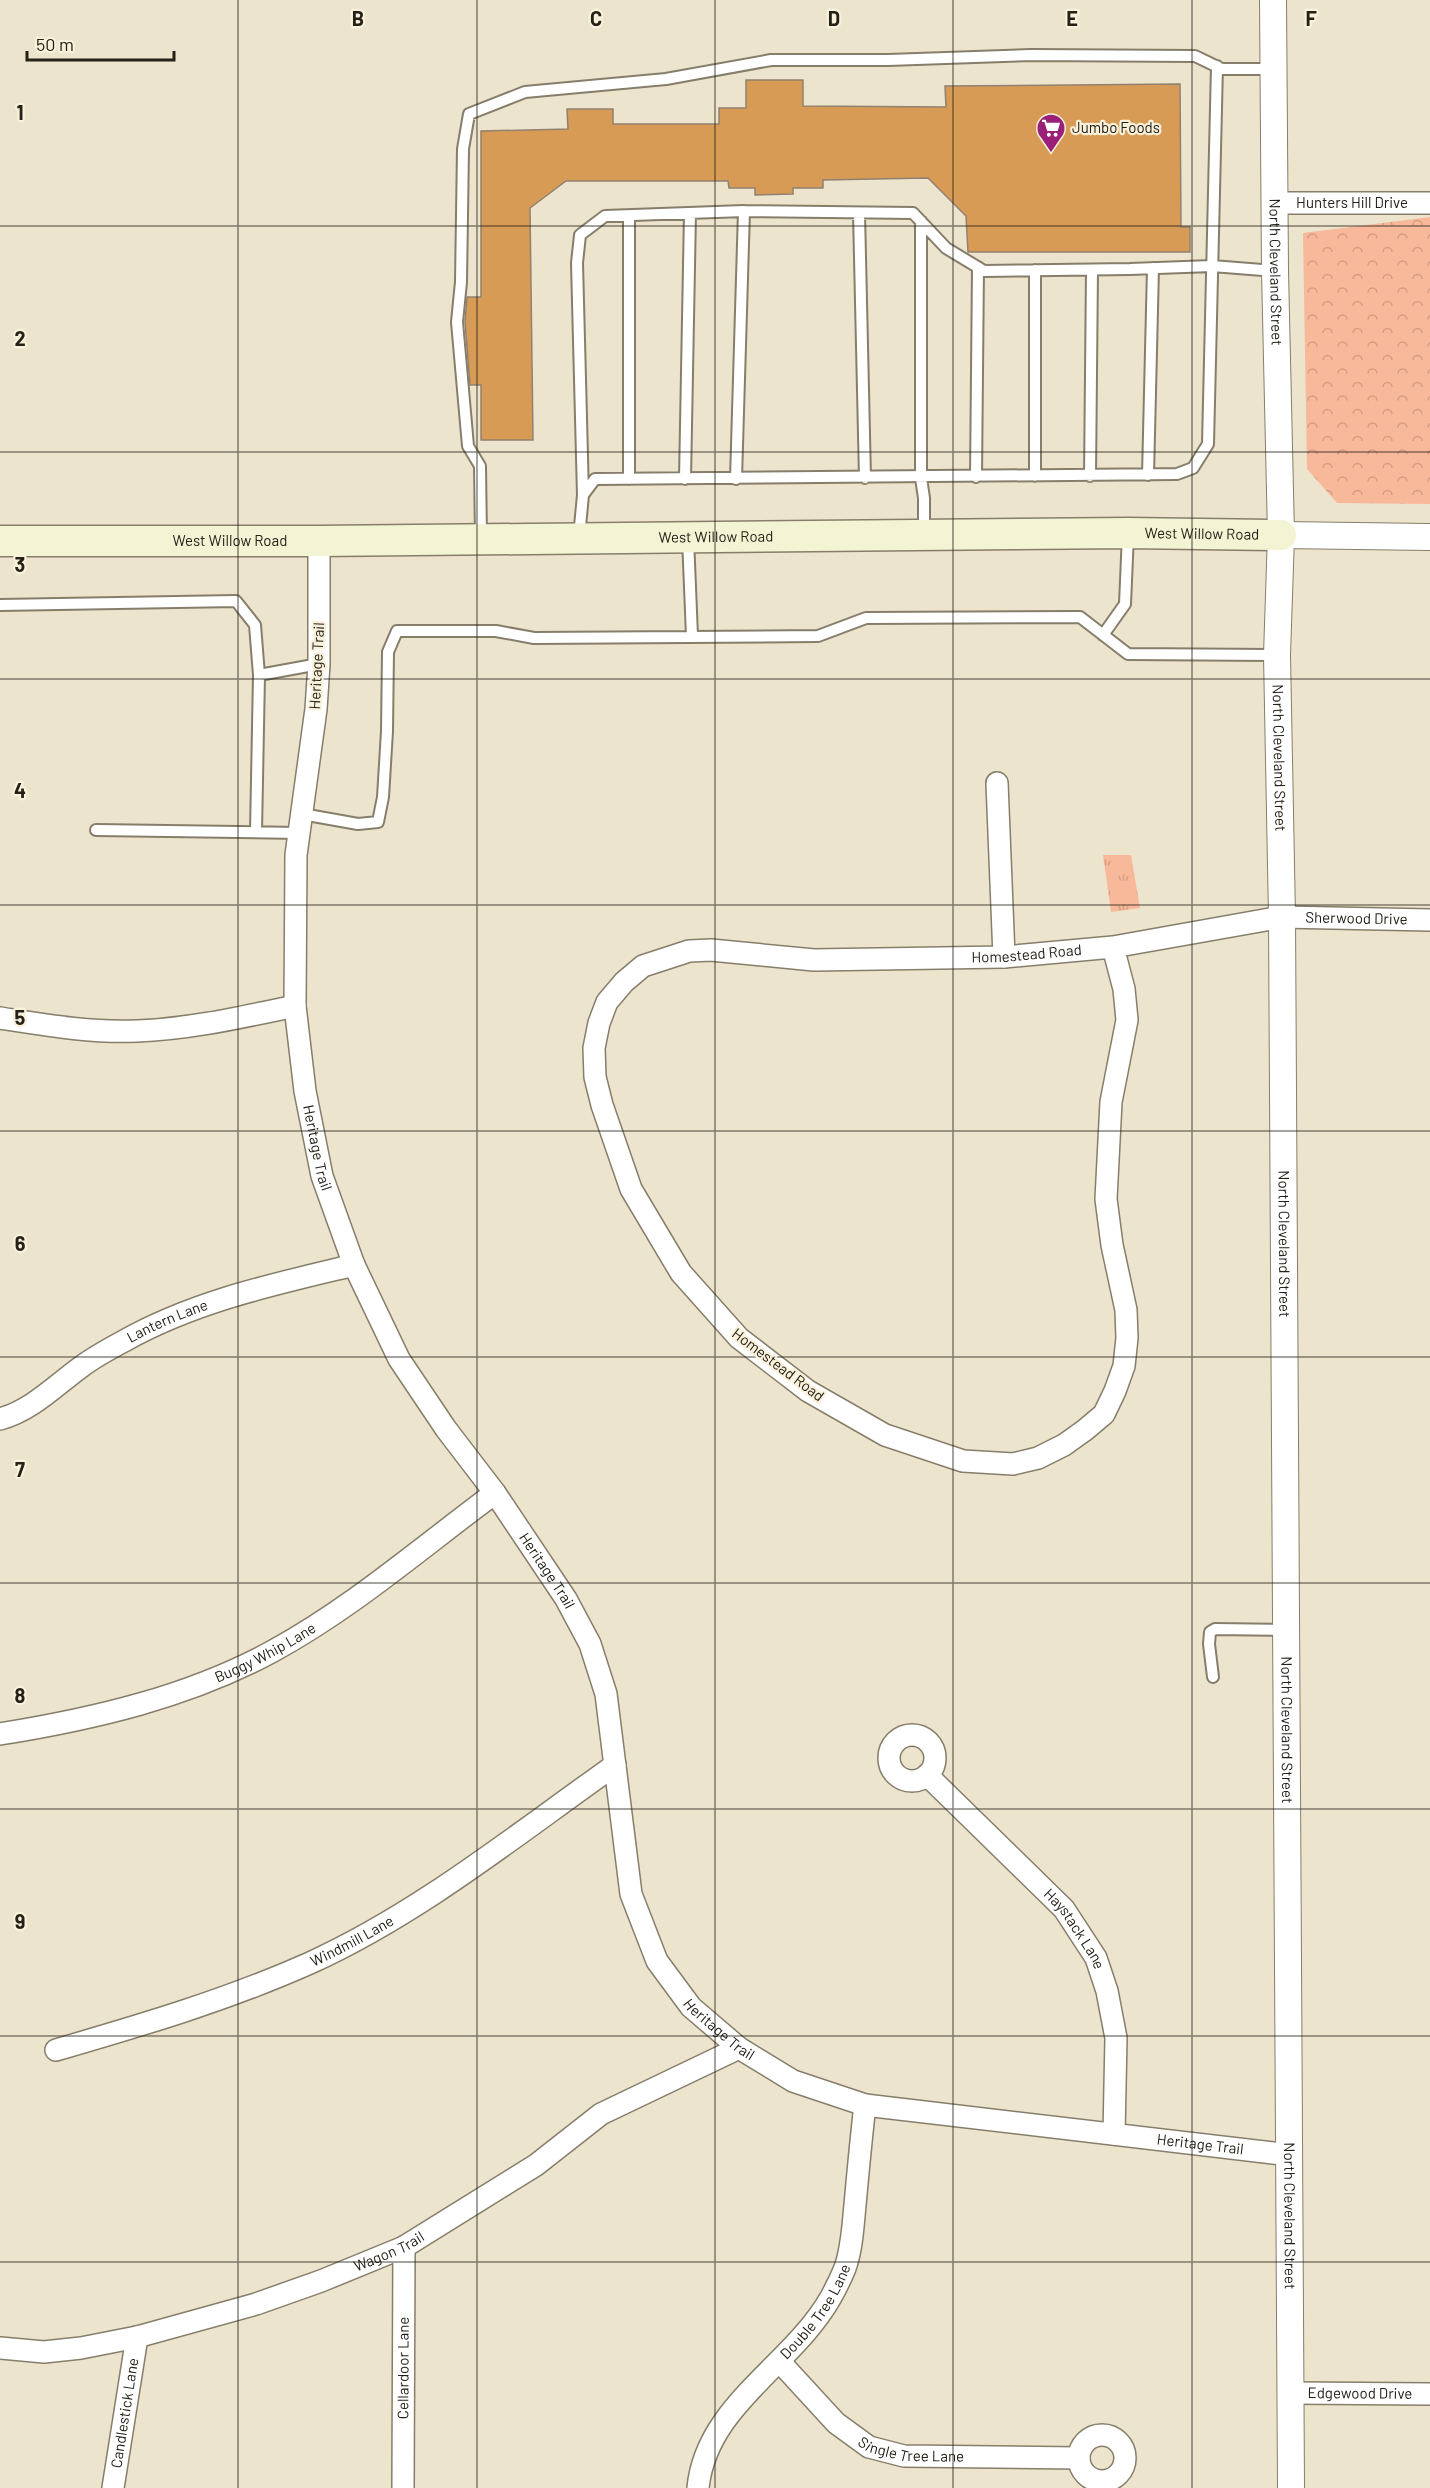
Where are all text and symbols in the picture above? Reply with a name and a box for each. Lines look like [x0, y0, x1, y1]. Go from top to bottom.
text: B [352, 6, 364, 30]
text: C [590, 6, 602, 30]
text: D [828, 6, 840, 30]
text: E [1066, 6, 1078, 30]
text: F [1305, 6, 1317, 30]
scale bar [27, 24, 174, 62]
text: 50 m [36, 33, 74, 55]
text: 1 [16, 100, 24, 124]
supermarket icon: Jumbo Foods [1035, 112, 1067, 154]
place label: Jumbo Foods [1072, 118, 1160, 136]
street label: Hunters Hill Drive [1296, 193, 1408, 211]
street label: North Cleveland Street [1266, 198, 1287, 346]
text: 2 [14, 326, 26, 350]
street label: West Willow Road [1144, 523, 1260, 543]
street label: West Willow Road [658, 527, 773, 546]
street label: West Willow Road [173, 531, 287, 549]
text: 3 [15, 552, 25, 576]
street label: Heritage Trail [305, 622, 327, 710]
street label: North Cleveland Street [1270, 684, 1290, 832]
text: 4 [14, 778, 26, 802]
street label: Sherwood Drive [1305, 907, 1408, 928]
street label: Homestead Road [971, 940, 1082, 966]
text: 5 [15, 1005, 26, 1029]
street label: Heritage Trail [300, 1103, 336, 1193]
street label: North Cleveland Street [1275, 1170, 1294, 1317]
text: 6 [15, 1231, 26, 1255]
street label: Lantern Lane [123, 1295, 210, 1346]
street label: Homestead Road [729, 1324, 828, 1405]
text: 7 [15, 1457, 25, 1481]
street label: Heritage Trail [516, 1529, 579, 1611]
street label: Buggy Whip Lane [212, 1618, 319, 1686]
street label: North Cleveland Street [1278, 1656, 1297, 1803]
text: 8 [15, 1683, 26, 1707]
street label: Haystack Lane [1041, 1884, 1109, 1971]
text: 9 [15, 1909, 25, 1933]
street label: Windmill Lane [307, 1911, 396, 1970]
street label: Heritage Trail [680, 1995, 758, 2063]
street label: Heritage Trail [1156, 2129, 1245, 2157]
street label: North Cleveland Street [1281, 2142, 1300, 2289]
street label: Wagon Trail [351, 2227, 427, 2275]
street label: Double Tree Lane [776, 2261, 854, 2362]
street label: Cellardoor Lane [393, 2317, 412, 2419]
street label: Candlestick Lane [106, 2356, 142, 2469]
street label: Edgewood Drive [1308, 2383, 1412, 2402]
street label: Single Tree Lane [855, 2432, 964, 2465]

